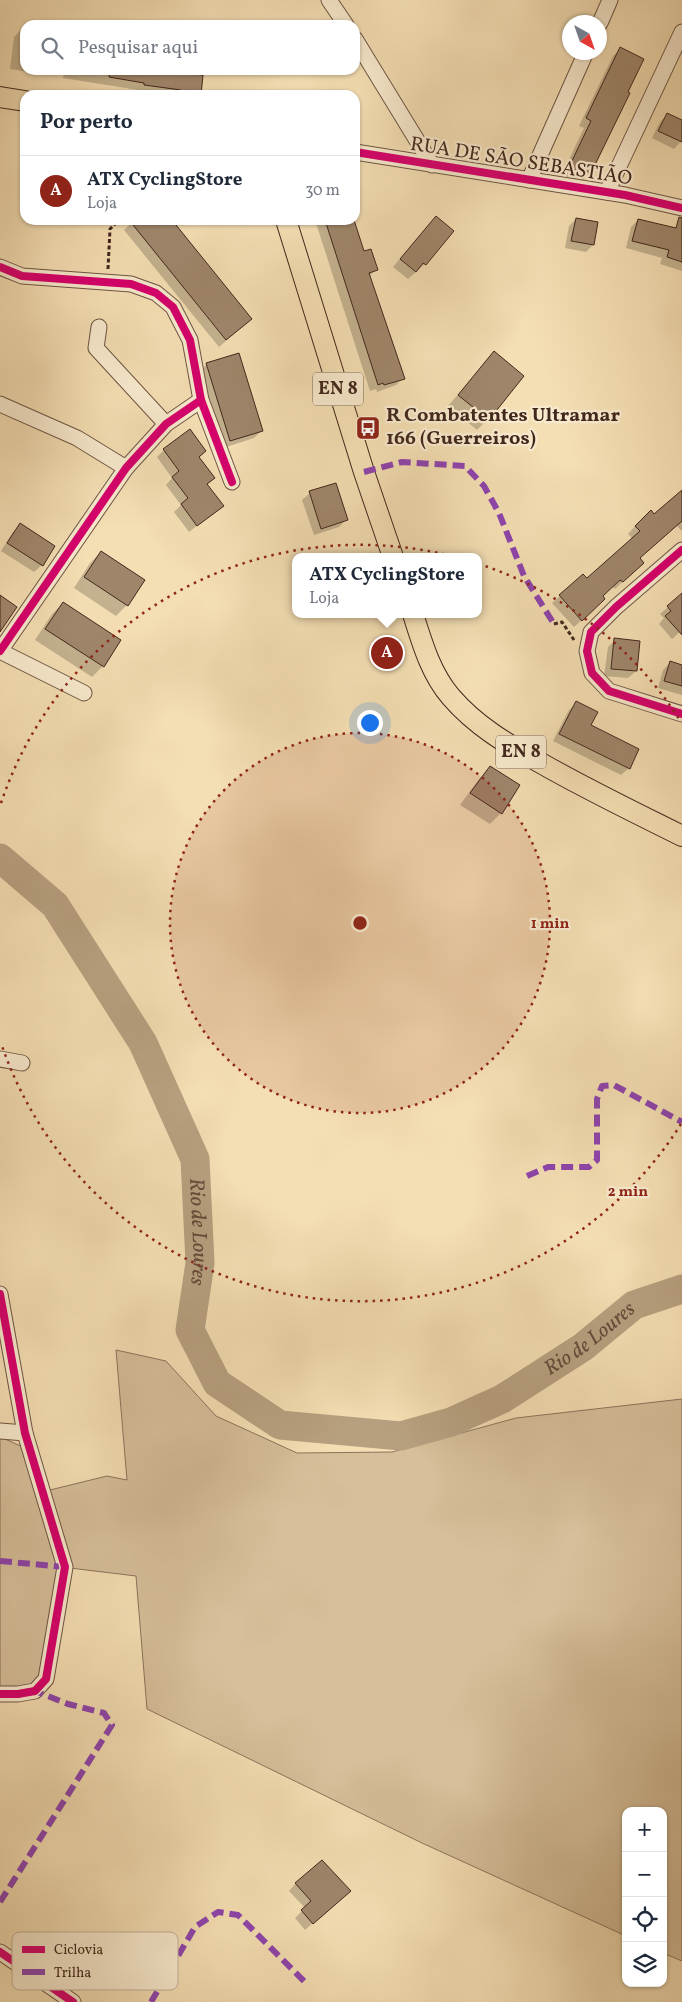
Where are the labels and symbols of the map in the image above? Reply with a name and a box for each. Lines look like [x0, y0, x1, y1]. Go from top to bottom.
north arrow [562, 15, 607, 60]
street label: RUA DE SÃO SEBASTIÃO [408, 131, 634, 193]
road number: EN 8 [313, 372, 363, 406]
place label: R Combatentes Ultramar 166 (Guerreiros) [386, 402, 621, 453]
bus stop icon: R Combatentes Ultramar 166 (Guerreiros) [355, 415, 381, 441]
pin: A [371, 634, 403, 672]
your location [357, 710, 383, 736]
road number: EN 8 [496, 736, 546, 769]
centre of rings [351, 914, 369, 932]
text: 1 min [531, 914, 569, 935]
water label: Rio de Loures [181, 1177, 214, 1288]
text: 2 min [608, 1182, 648, 1203]
water label: Rio de Loures [538, 1295, 642, 1383]
legend [12, 1932, 178, 1990]
text: Ciclovia [54, 1941, 103, 1960]
text: Trilha [54, 1964, 91, 1983]

